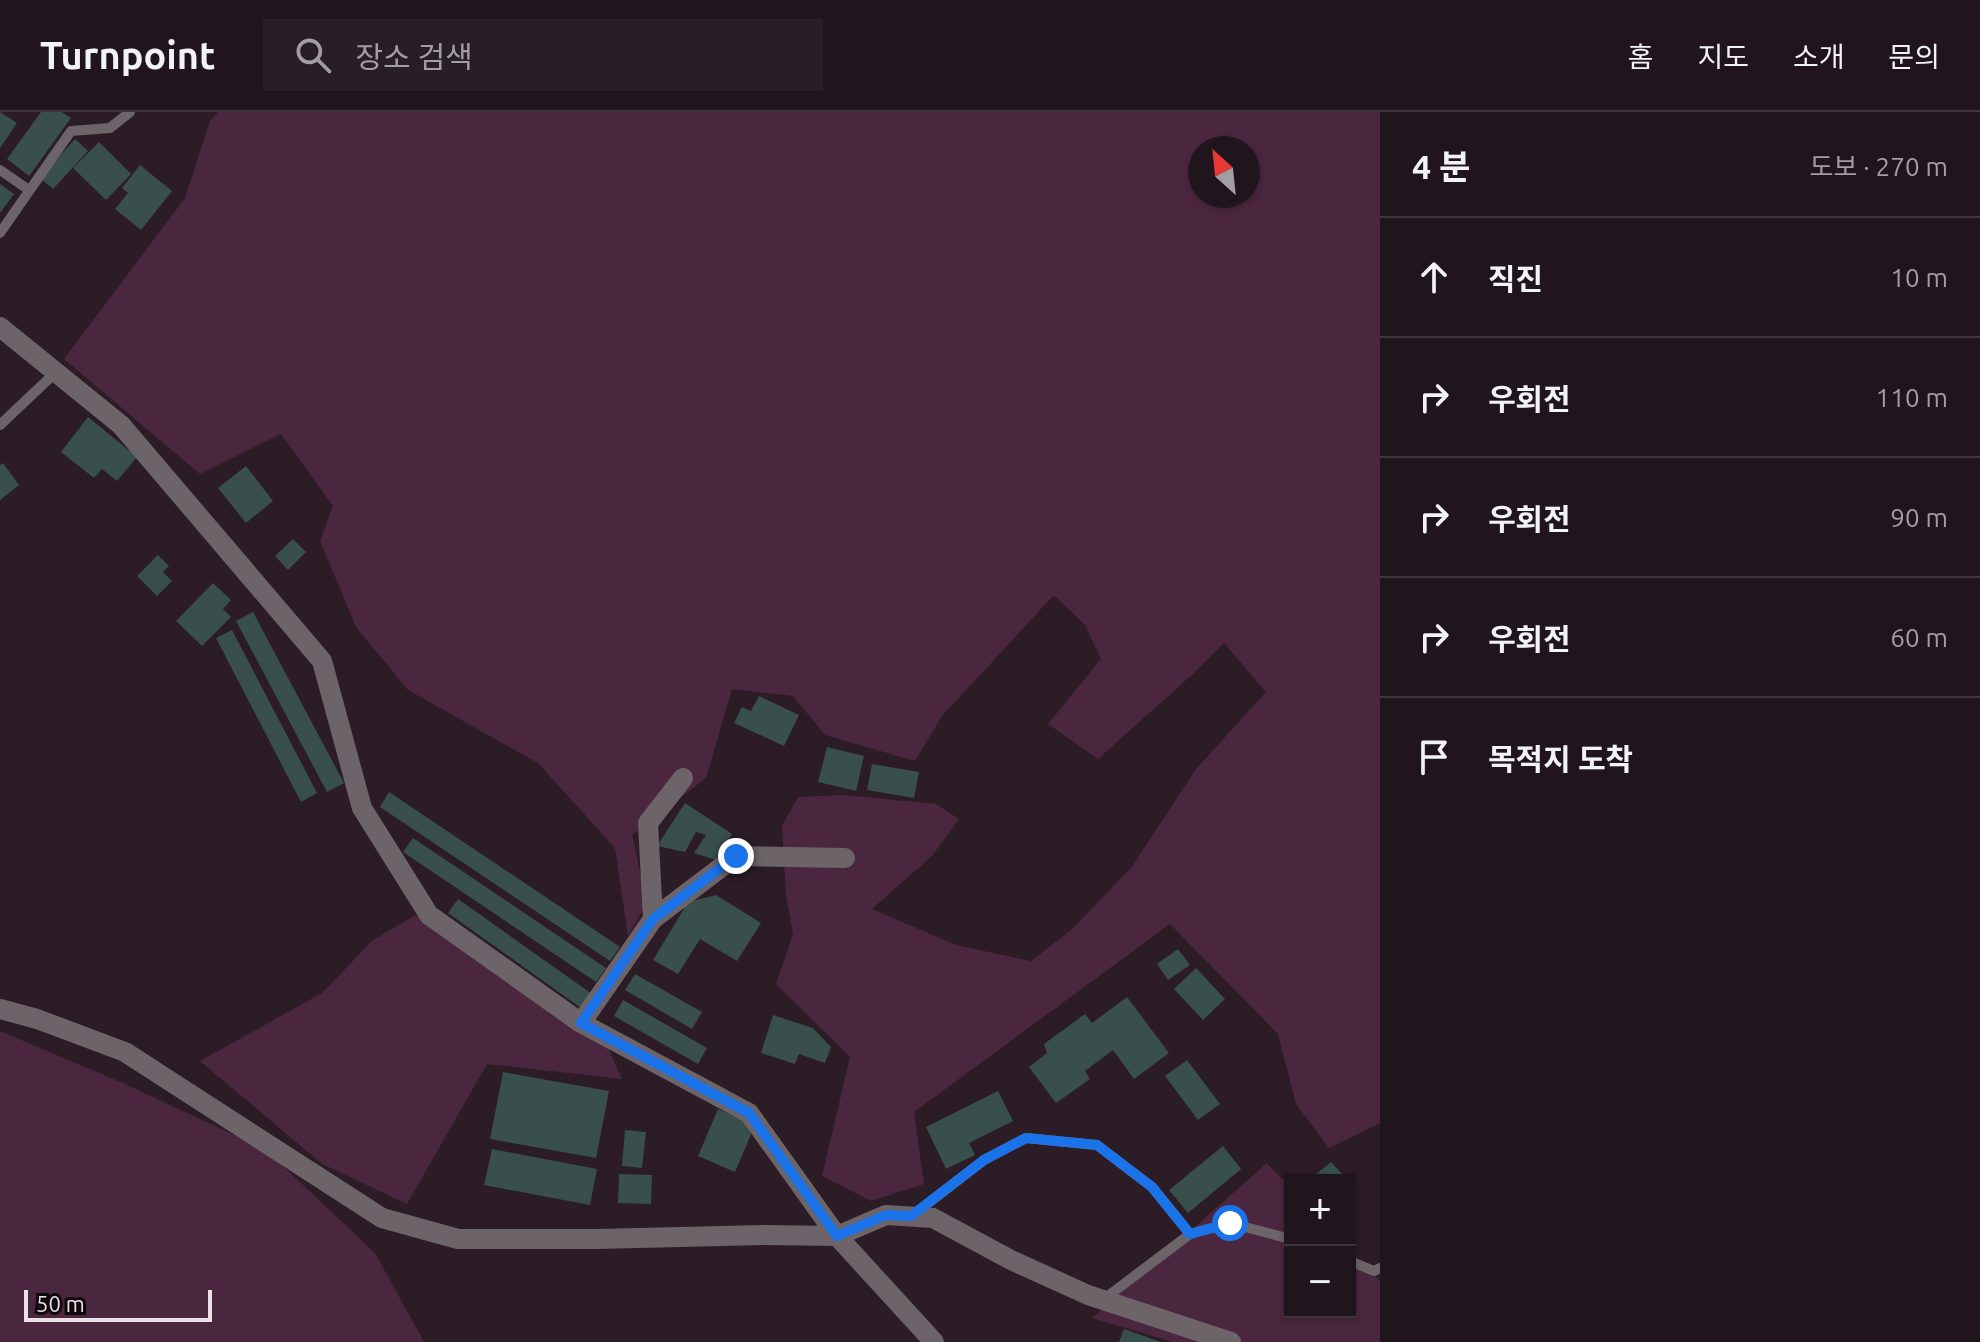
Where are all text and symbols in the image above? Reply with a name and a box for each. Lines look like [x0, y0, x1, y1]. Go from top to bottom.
search box [263, 19, 823, 91]
icon: search [291, 33, 335, 77]
text: Turnpoint [40, 34, 215, 76]
text: 장소 검색 [355, 40, 473, 74]
text: 홈 [1628, 41, 1653, 72]
text: 지도 [1697, 41, 1749, 72]
text: 소개 [1793, 41, 1844, 72]
text: 문의 [1888, 41, 1940, 72]
north arrow [1188, 136, 1260, 208]
text: 4 분 [1412, 147, 1471, 185]
text: 도보 · 270 m [1809, 152, 1948, 181]
icon: ahead [1412, 255, 1456, 299]
text: 직진 [1488, 262, 1543, 296]
text: 10 m [1890, 263, 1948, 292]
icon: right [1412, 375, 1456, 419]
text: 우회전 [1488, 382, 1571, 416]
text: 110 m [1876, 383, 1948, 412]
icon: right [1412, 495, 1456, 539]
text: 우회전 [1488, 502, 1571, 536]
text: 90 m [1890, 503, 1948, 532]
icon: right [1412, 615, 1456, 659]
text: 우회전 [1488, 622, 1571, 656]
text: 60 m [1890, 623, 1948, 652]
icon: arrive [1412, 735, 1456, 779]
text: 목적지 도착 [1488, 742, 1633, 776]
route end [718, 838, 754, 874]
map controls [1284, 1174, 1356, 1318]
button: + [1284, 1174, 1356, 1246]
route start [1212, 1205, 1248, 1241]
button: − [1284, 1246, 1356, 1318]
scale bar [24, 1286, 212, 1322]
text: 50 m [36, 1291, 85, 1316]

